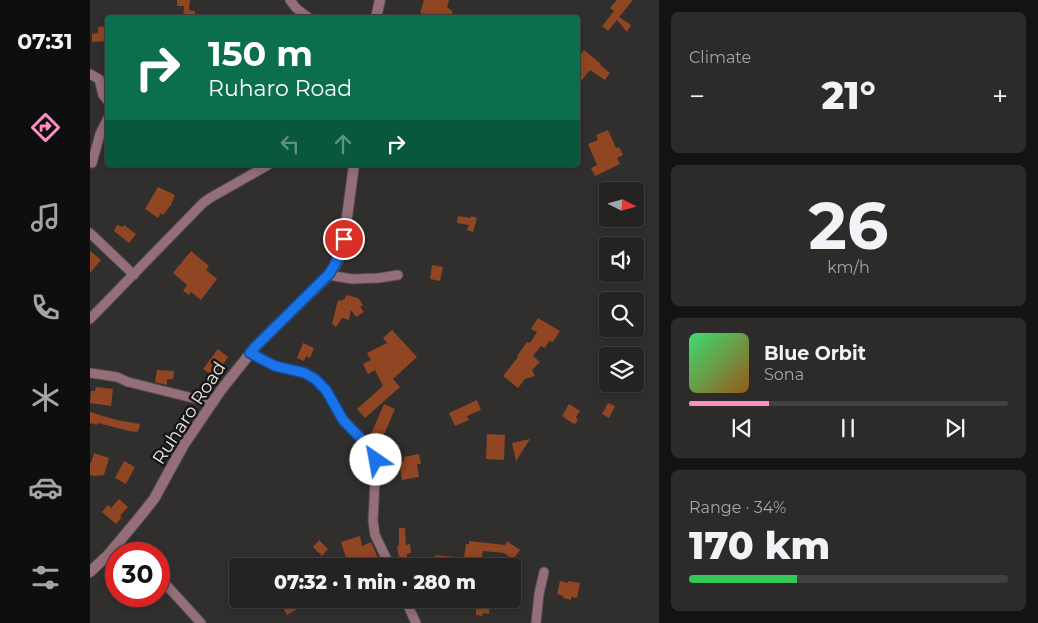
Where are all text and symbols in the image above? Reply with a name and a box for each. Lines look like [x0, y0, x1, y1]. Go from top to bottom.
text: 07:31 [17, 28, 73, 55]
text: 150 m [208, 32, 313, 75]
icon: right [125, 35, 190, 100]
text: Climate [689, 48, 751, 67]
text: 21° [822, 72, 876, 119]
text: Ruharo Road [208, 75, 352, 102]
text: − [689, 79, 705, 113]
text: + [992, 79, 1008, 113]
icon: directions [28, 110, 63, 145]
icon: left [276, 130, 304, 158]
icon: ahead [329, 130, 357, 158]
icon: right [382, 130, 410, 158]
north arrow [599, 182, 644, 228]
map controls [599, 182, 644, 392]
text: 26 [809, 186, 888, 265]
icon: music [28, 200, 63, 235]
pin [323, 218, 365, 260]
icon: arrive [330, 225, 358, 253]
button: sound [599, 237, 644, 282]
text: km/h [827, 258, 870, 277]
icon: phone [28, 290, 63, 325]
button: search [599, 292, 644, 337]
text: Blue Orbit [764, 342, 866, 365]
button: layers [599, 347, 644, 392]
street label: Ruharo Road [148, 358, 230, 468]
text: Sona [764, 365, 804, 384]
icon: climate [28, 380, 63, 415]
icon: previous [728, 414, 756, 442]
icon: pause [834, 414, 862, 442]
icon: next [941, 414, 969, 442]
position arrow [349, 433, 401, 485]
icon: car [28, 470, 63, 505]
text: Range · 34% [689, 498, 786, 517]
text: 170 km [689, 522, 830, 569]
speed limit sign: 30 [105, 542, 170, 607]
icon: filters [28, 560, 63, 595]
text: 07:32 · 1 min · 280 m [274, 571, 476, 594]

